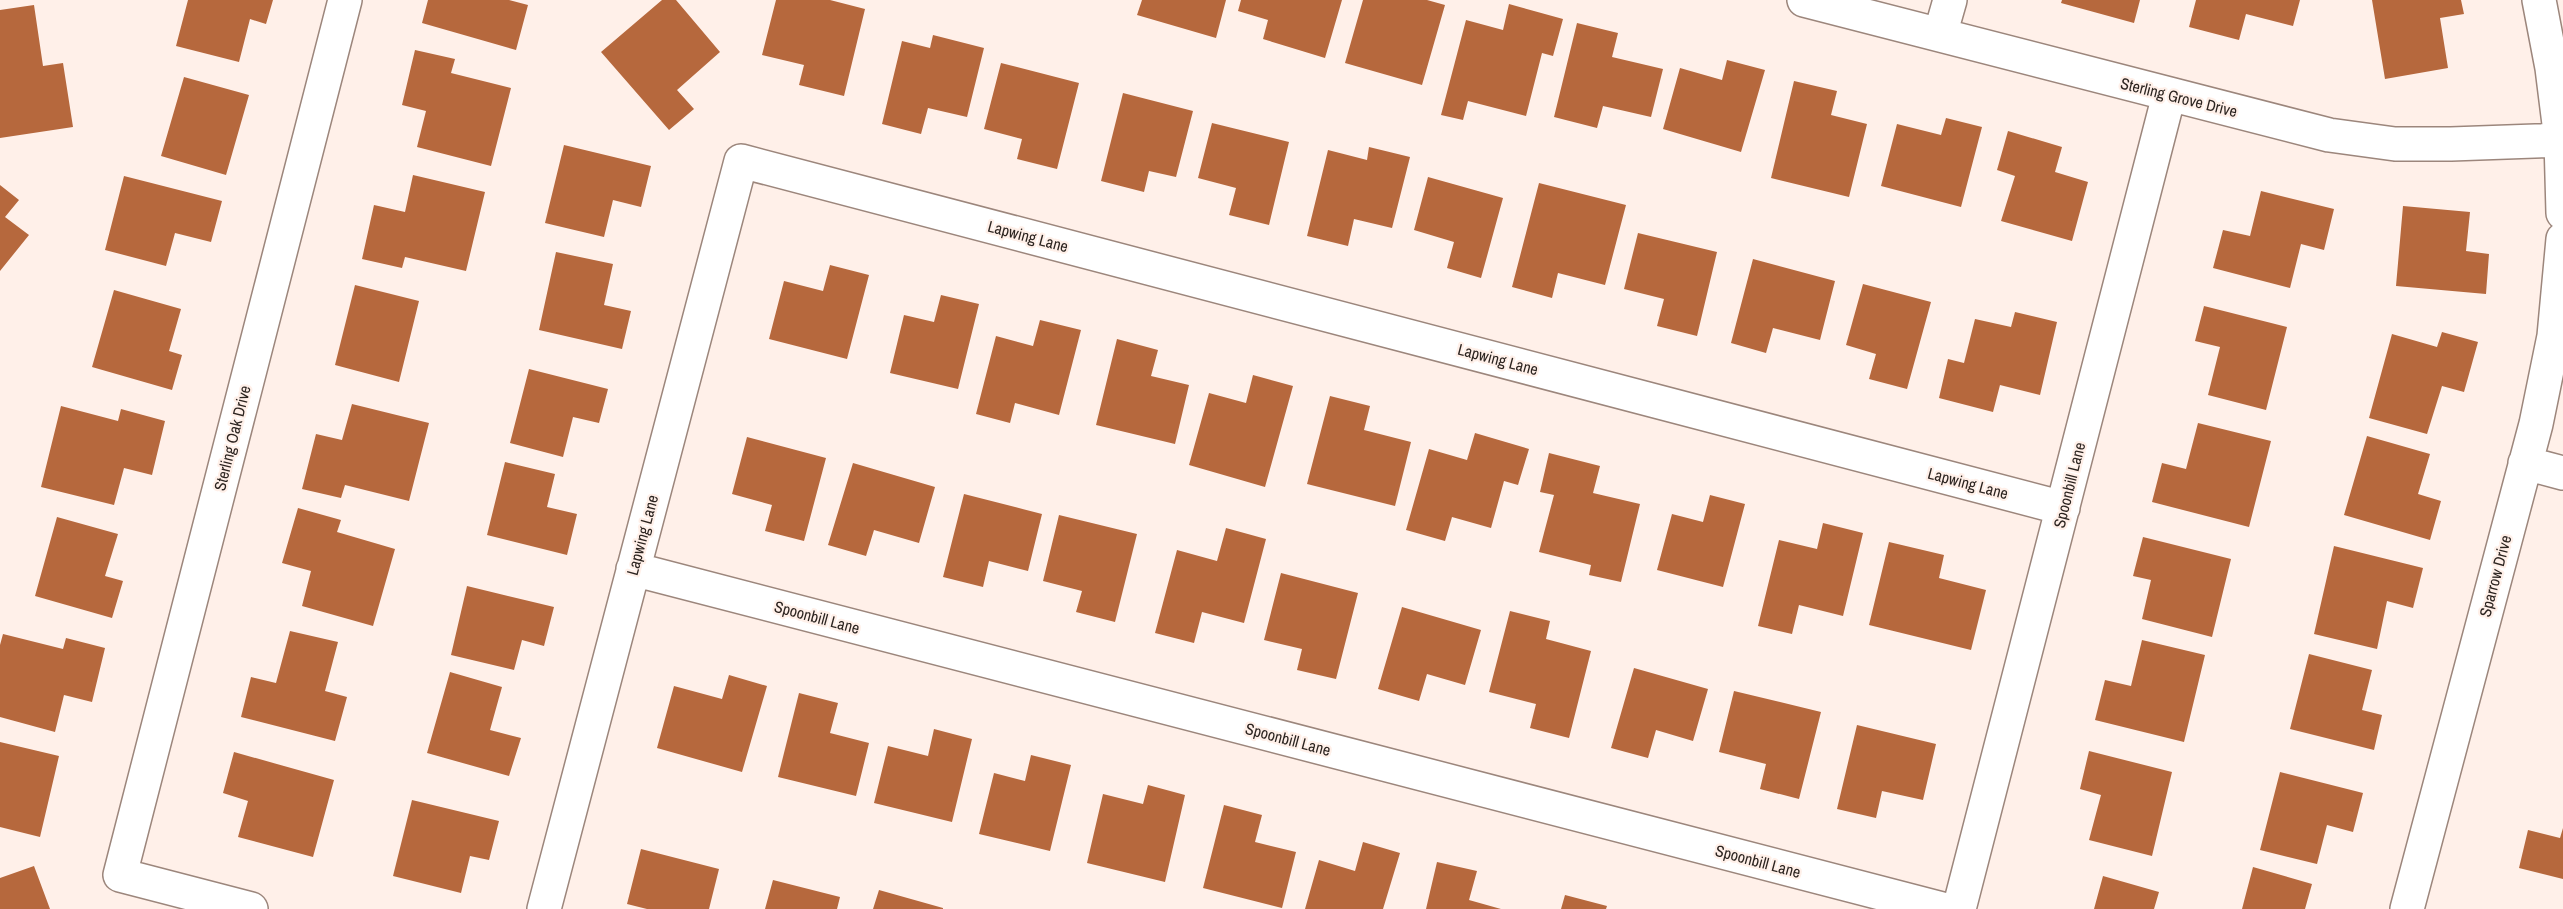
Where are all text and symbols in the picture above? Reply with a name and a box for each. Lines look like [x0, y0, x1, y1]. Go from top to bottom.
street label: Sterling Grove Drive [2118, 72, 2240, 122]
street label: Lapwing Lane [985, 215, 1071, 257]
street label: Lapwing Lane [1455, 338, 1541, 380]
street label: Sterling Oak Drive [208, 383, 256, 493]
street label: Spoonbill Lane [2048, 440, 2090, 530]
street label: Lapwing Lane [1925, 462, 2011, 504]
street label: Lapwing Lane [621, 492, 663, 578]
street label: Sparrow Drive [2474, 533, 2516, 619]
street label: Spoonbill Lane [772, 595, 862, 639]
street label: Spoonbill Lane [1243, 717, 1333, 761]
street label: Spoonbill Lane [1713, 839, 1803, 883]

